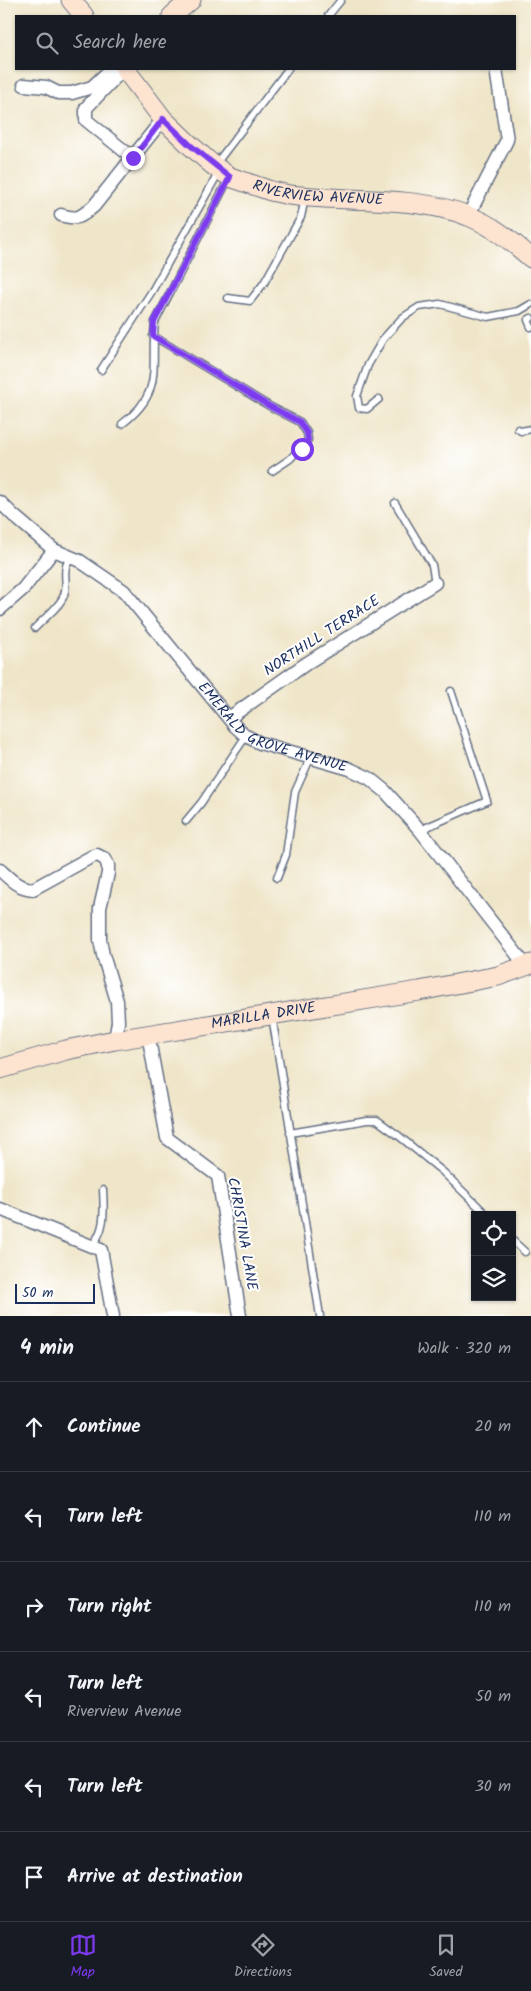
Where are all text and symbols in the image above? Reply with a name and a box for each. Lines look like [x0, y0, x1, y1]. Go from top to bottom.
search box [15, 15, 516, 70]
text: Search here [73, 28, 167, 58]
icon: search [33, 29, 61, 57]
route end [122, 147, 145, 170]
street label: RIVERVIEW AVENUE [249, 174, 385, 212]
route start [291, 438, 314, 461]
street label: NORTHILL TERRACE [259, 589, 386, 683]
street label: EMERALD GROVE AVENUE [191, 677, 351, 780]
street label: MARILLA DRIVE [209, 996, 319, 1036]
street label: CHRISTINA LANE [220, 1175, 264, 1294]
map controls [471, 1211, 516, 1301]
button: locate [471, 1211, 516, 1256]
button: layers [471, 1256, 516, 1301]
scale bar [15, 1281, 95, 1304]
text: 50 m [22, 1282, 53, 1304]
text: 4 min [20, 1332, 74, 1365]
text: Walk · 320 m [417, 1336, 511, 1361]
text: Continue [67, 1412, 140, 1442]
icon: ahead [20, 1413, 48, 1441]
text: 20 m [475, 1414, 511, 1439]
text: Turn left [67, 1502, 142, 1532]
icon: left [20, 1503, 48, 1531]
text: 110 m [474, 1504, 511, 1529]
text: Turn right [67, 1592, 152, 1622]
icon: right [20, 1593, 48, 1621]
text: 110 m [474, 1594, 511, 1619]
text: Turn left [67, 1669, 142, 1699]
icon: left [20, 1683, 48, 1711]
text: 50 m [475, 1684, 511, 1709]
text: Riverview Avenue [67, 1699, 181, 1724]
text: Turn left [67, 1772, 142, 1802]
icon: left [20, 1773, 48, 1801]
text: 30 m [475, 1774, 511, 1799]
text: Arrive at destination [67, 1862, 243, 1892]
icon: arrive [20, 1863, 48, 1891]
tab: Map [69, 1931, 97, 1983]
tab: Directions [234, 1931, 292, 1983]
tab: Saved [429, 1931, 462, 1983]

